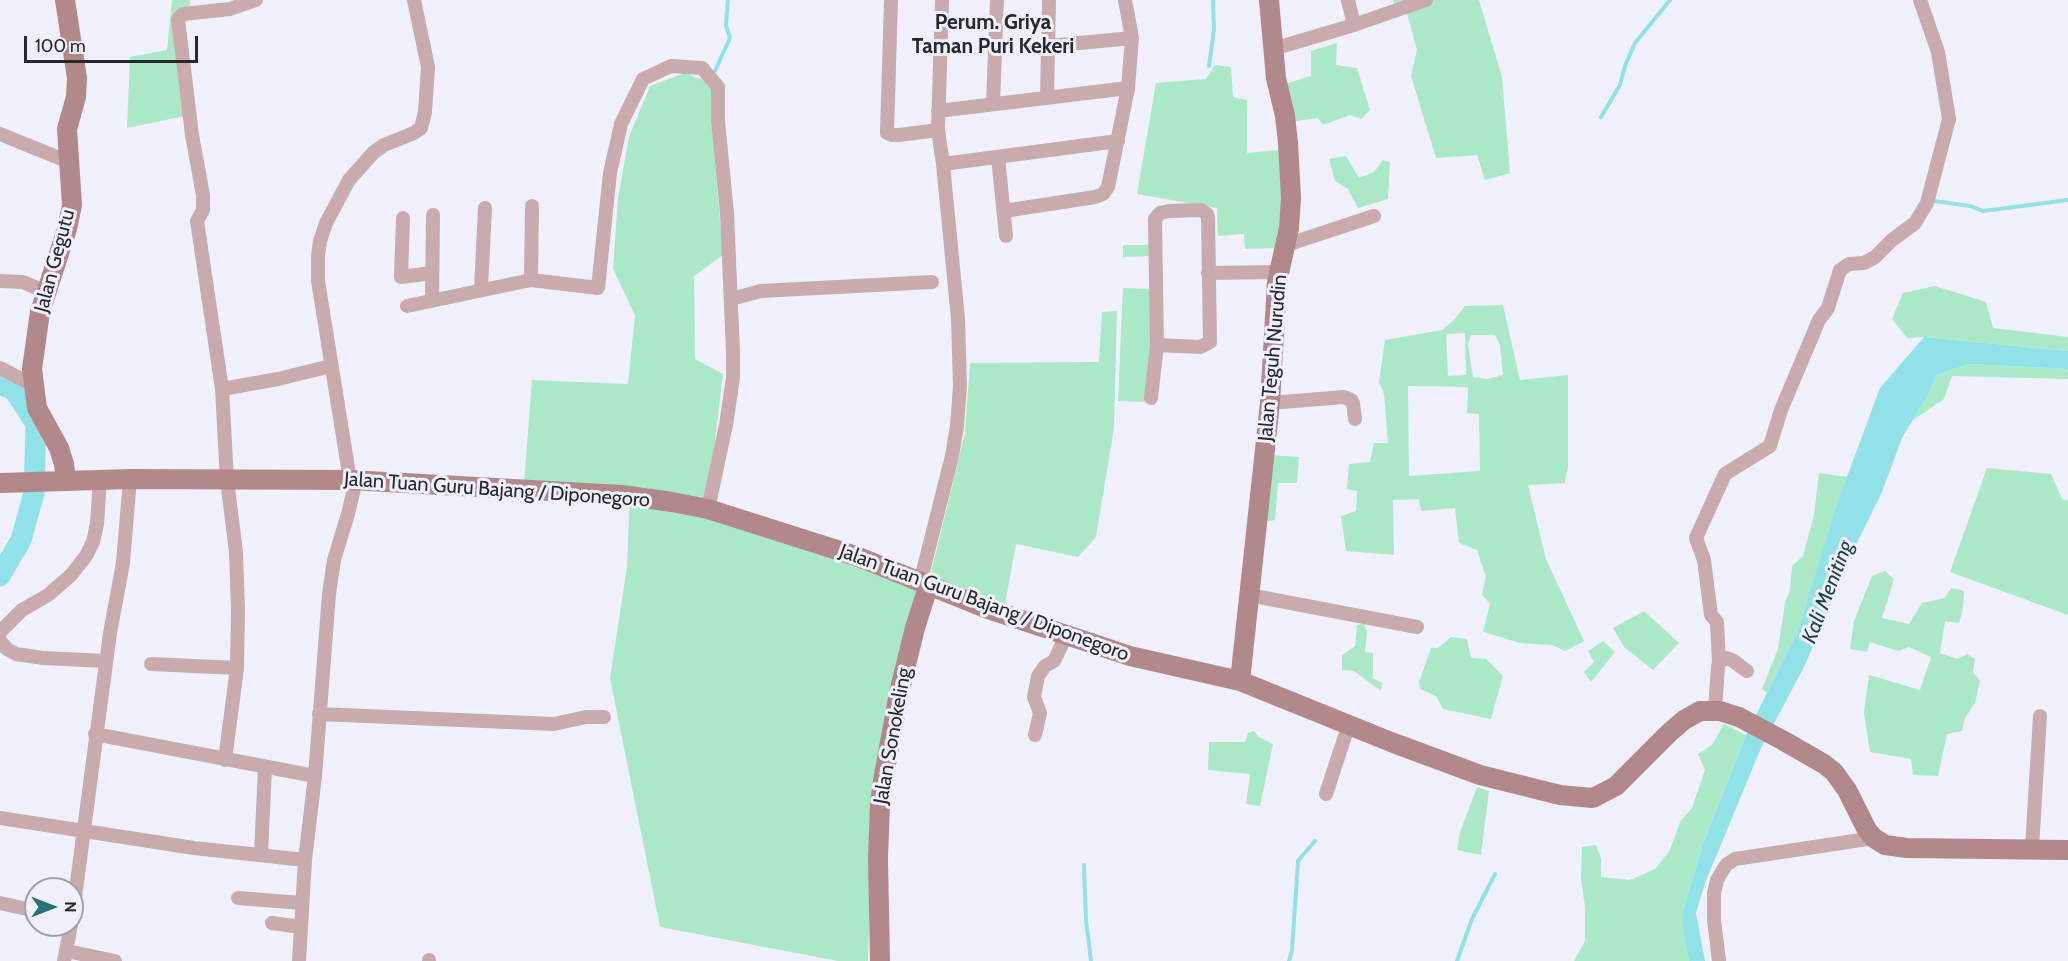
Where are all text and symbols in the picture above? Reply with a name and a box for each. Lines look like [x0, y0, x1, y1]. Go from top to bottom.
district label: Perum. Griya Taman Puri Kekeri [912, 10, 1074, 60]
scale bar [27, 24, 201, 62]
text: 100 m [35, 35, 86, 57]
street label: Jalan Gegutu [30, 207, 80, 315]
street label: Jalan Teguh Nurudin [1254, 274, 1292, 442]
street label: Jalan Tuan Guru Bajang / Diponegoro [343, 467, 651, 513]
water label: Kali Meniting [1797, 537, 1859, 647]
street label: Jalan Tuan Guru Bajang / Diponegoro [836, 539, 1132, 667]
street label: Jalan Sonokeling [869, 666, 917, 806]
north arrow [24, 877, 84, 937]
text: N [61, 901, 80, 913]

